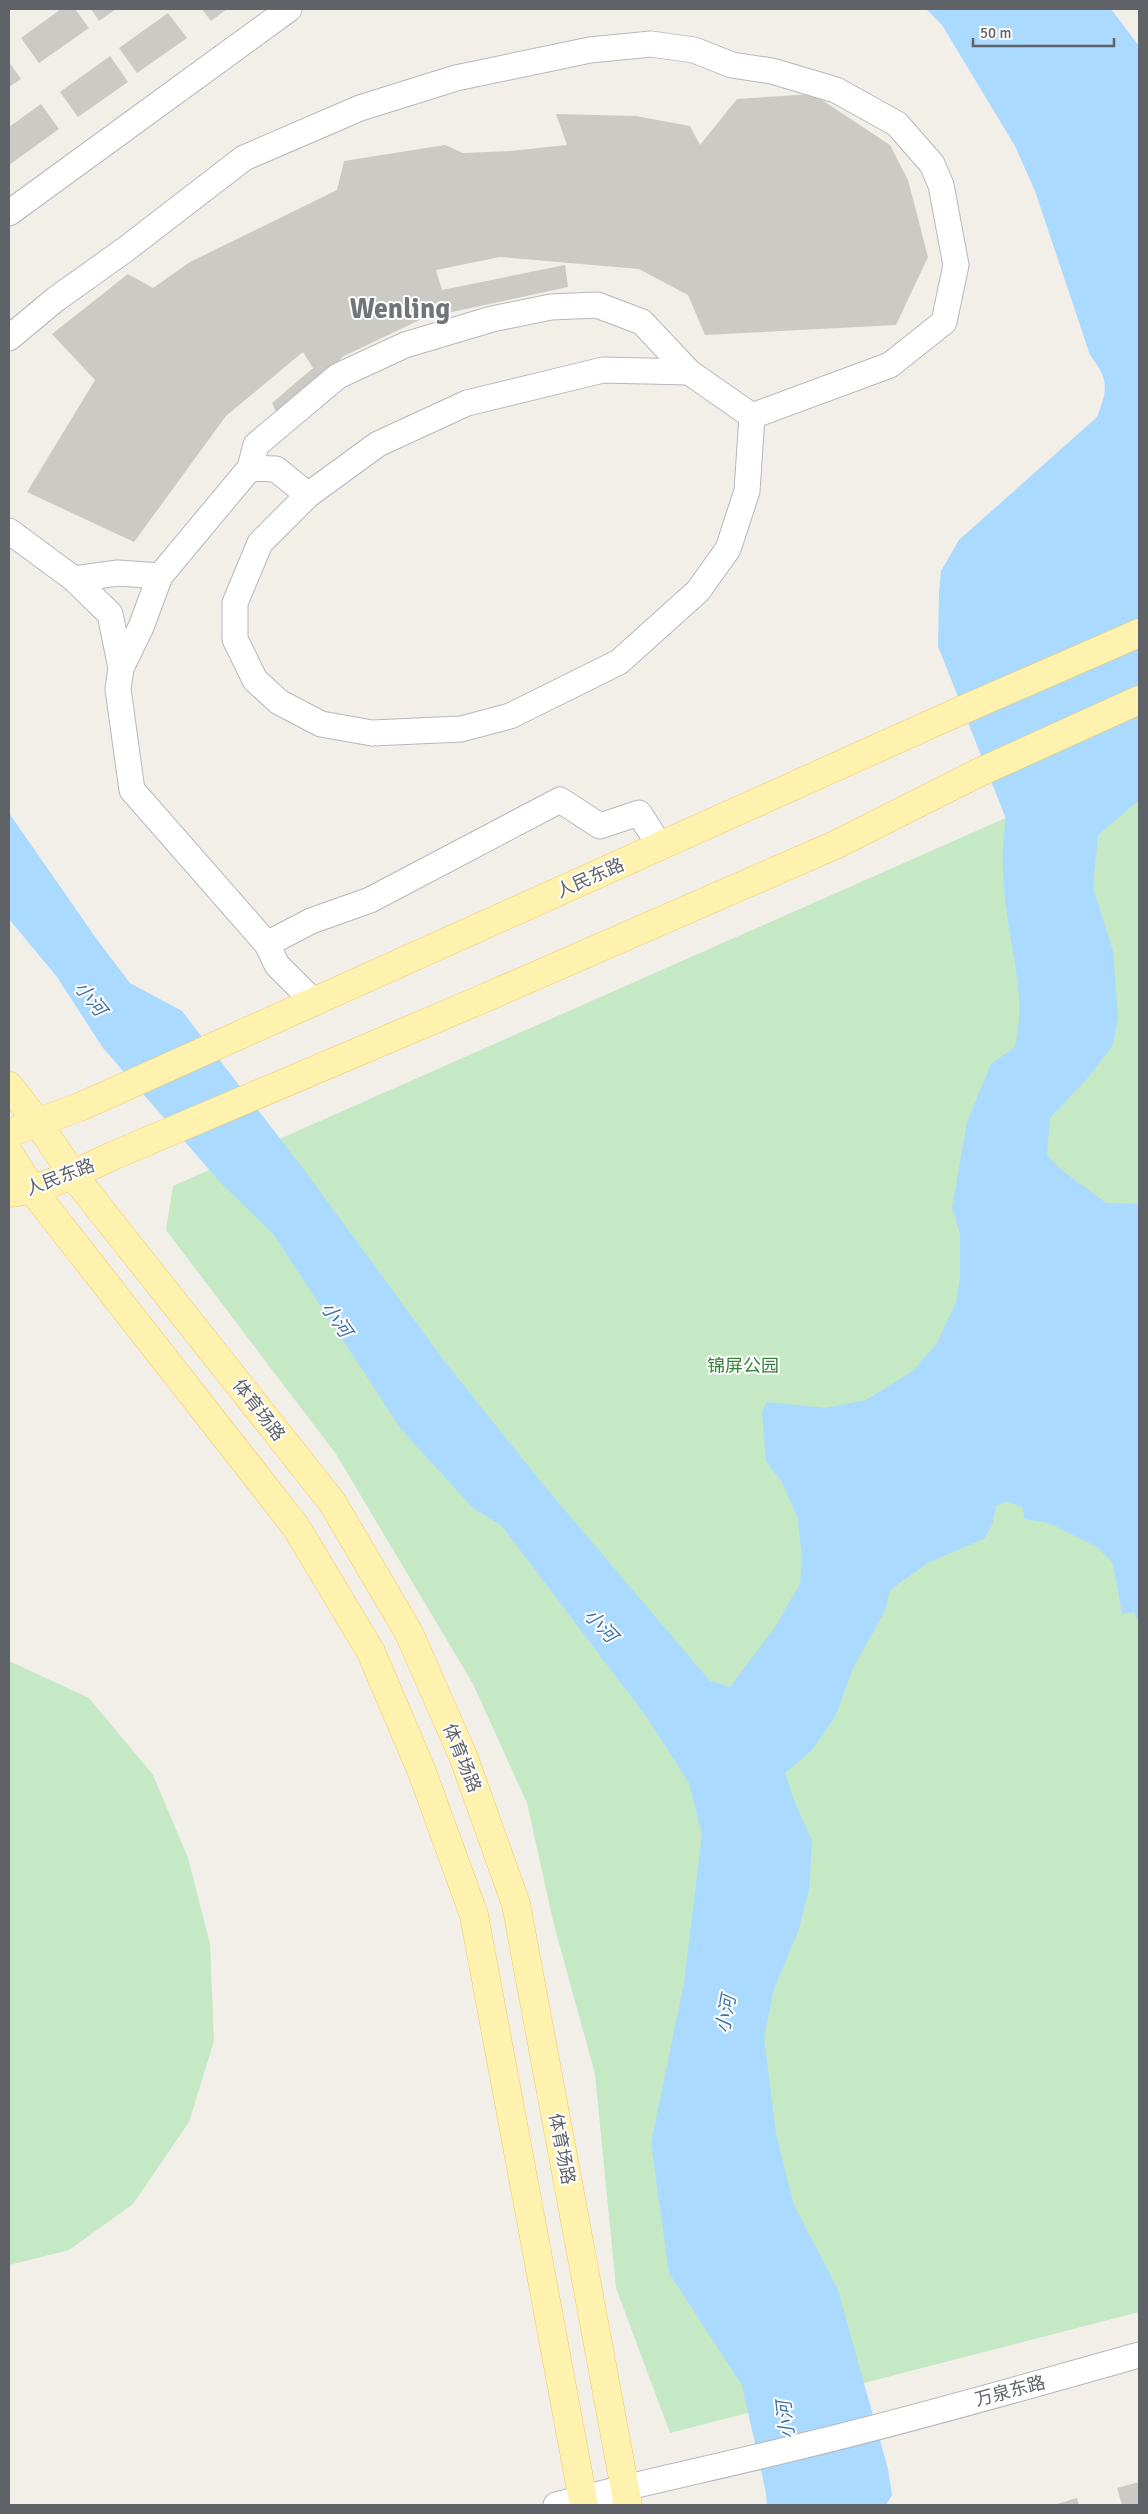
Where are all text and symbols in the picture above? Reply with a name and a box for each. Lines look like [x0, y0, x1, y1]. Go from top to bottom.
scale bar [973, 15, 1114, 47]
text: 50 m [980, 24, 1011, 42]
district label: Wenling [350, 292, 450, 326]
street label: 人民东路 [553, 853, 627, 903]
water label: 小河 [69, 976, 114, 1024]
street label: 人民东路 [22, 1154, 98, 1200]
water label: 小河 [315, 1297, 359, 1345]
park label: 锦屏公园 [707, 1355, 779, 1377]
street label: 体育场路 [228, 1375, 290, 1445]
water label: 小河 [579, 1604, 625, 1651]
street label: 体育场路 [438, 1721, 486, 1795]
water label: 小河 [711, 1989, 742, 2035]
street label: 体育场路 [544, 2112, 580, 2186]
street label: 万泉东路 [972, 2371, 1048, 2411]
water label: 小河 [772, 2396, 800, 2440]

